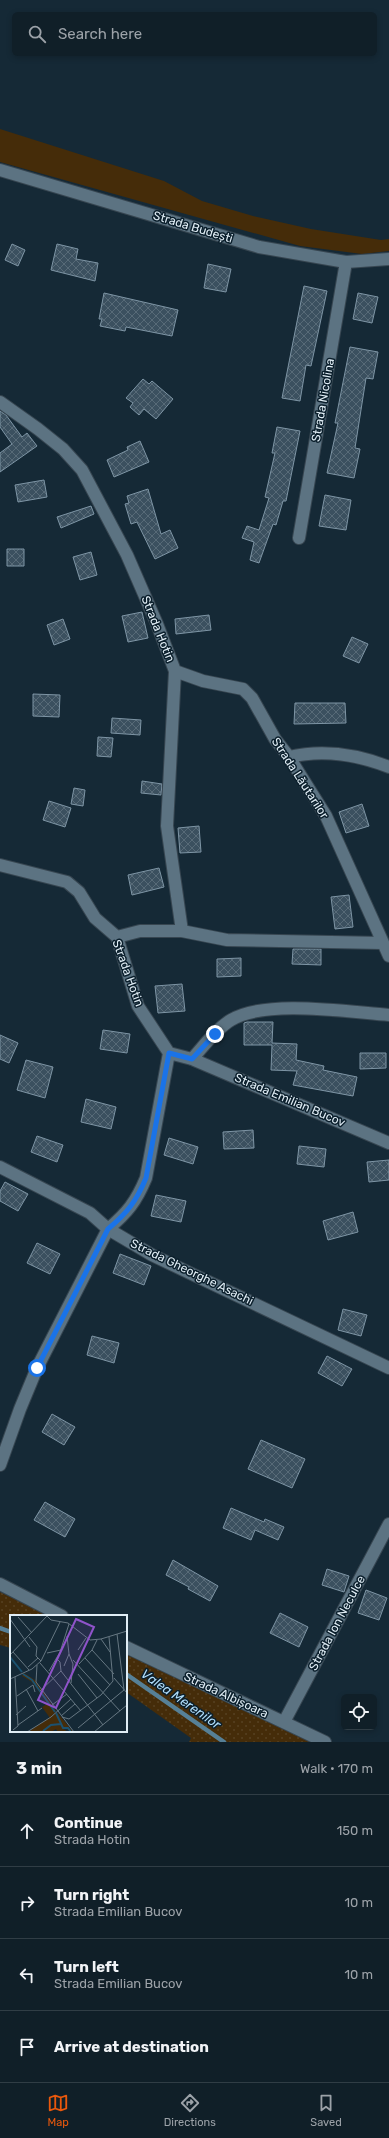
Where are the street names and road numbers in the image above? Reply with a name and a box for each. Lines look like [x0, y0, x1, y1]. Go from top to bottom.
street label: Strada Budești [151, 208, 235, 246]
street label: Strada Nicolina [309, 357, 337, 443]
street label: Strada Hotin [138, 594, 178, 664]
street label: Strada Lăutarilor [269, 735, 332, 821]
street label: Strada Hotin [109, 938, 147, 1008]
street label: Strada Emilian Bucov [233, 1070, 348, 1130]
street label: Strada Gheorghe Asachi [128, 1236, 256, 1308]
street label: Strada Ion Neculce [306, 1573, 368, 1673]
street label: Strada Albișoara [182, 1669, 270, 1721]

